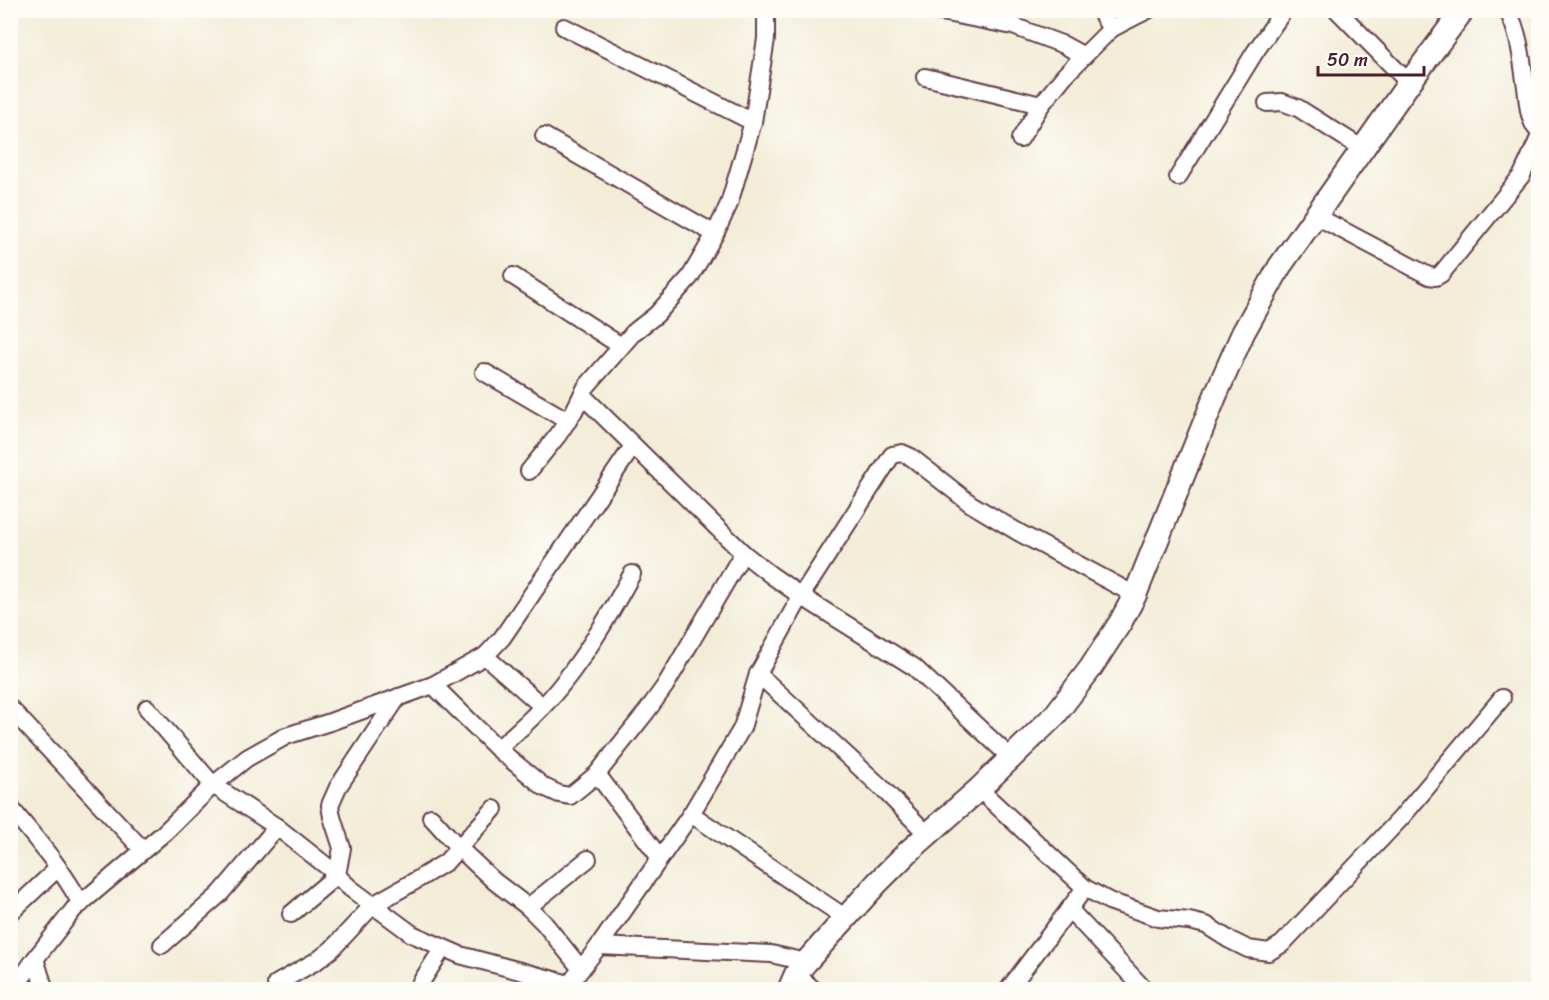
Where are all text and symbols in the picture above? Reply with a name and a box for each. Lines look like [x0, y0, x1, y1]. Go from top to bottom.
scale bar [1318, 39, 1424, 77]
text: 50 m [1327, 44, 1368, 76]

